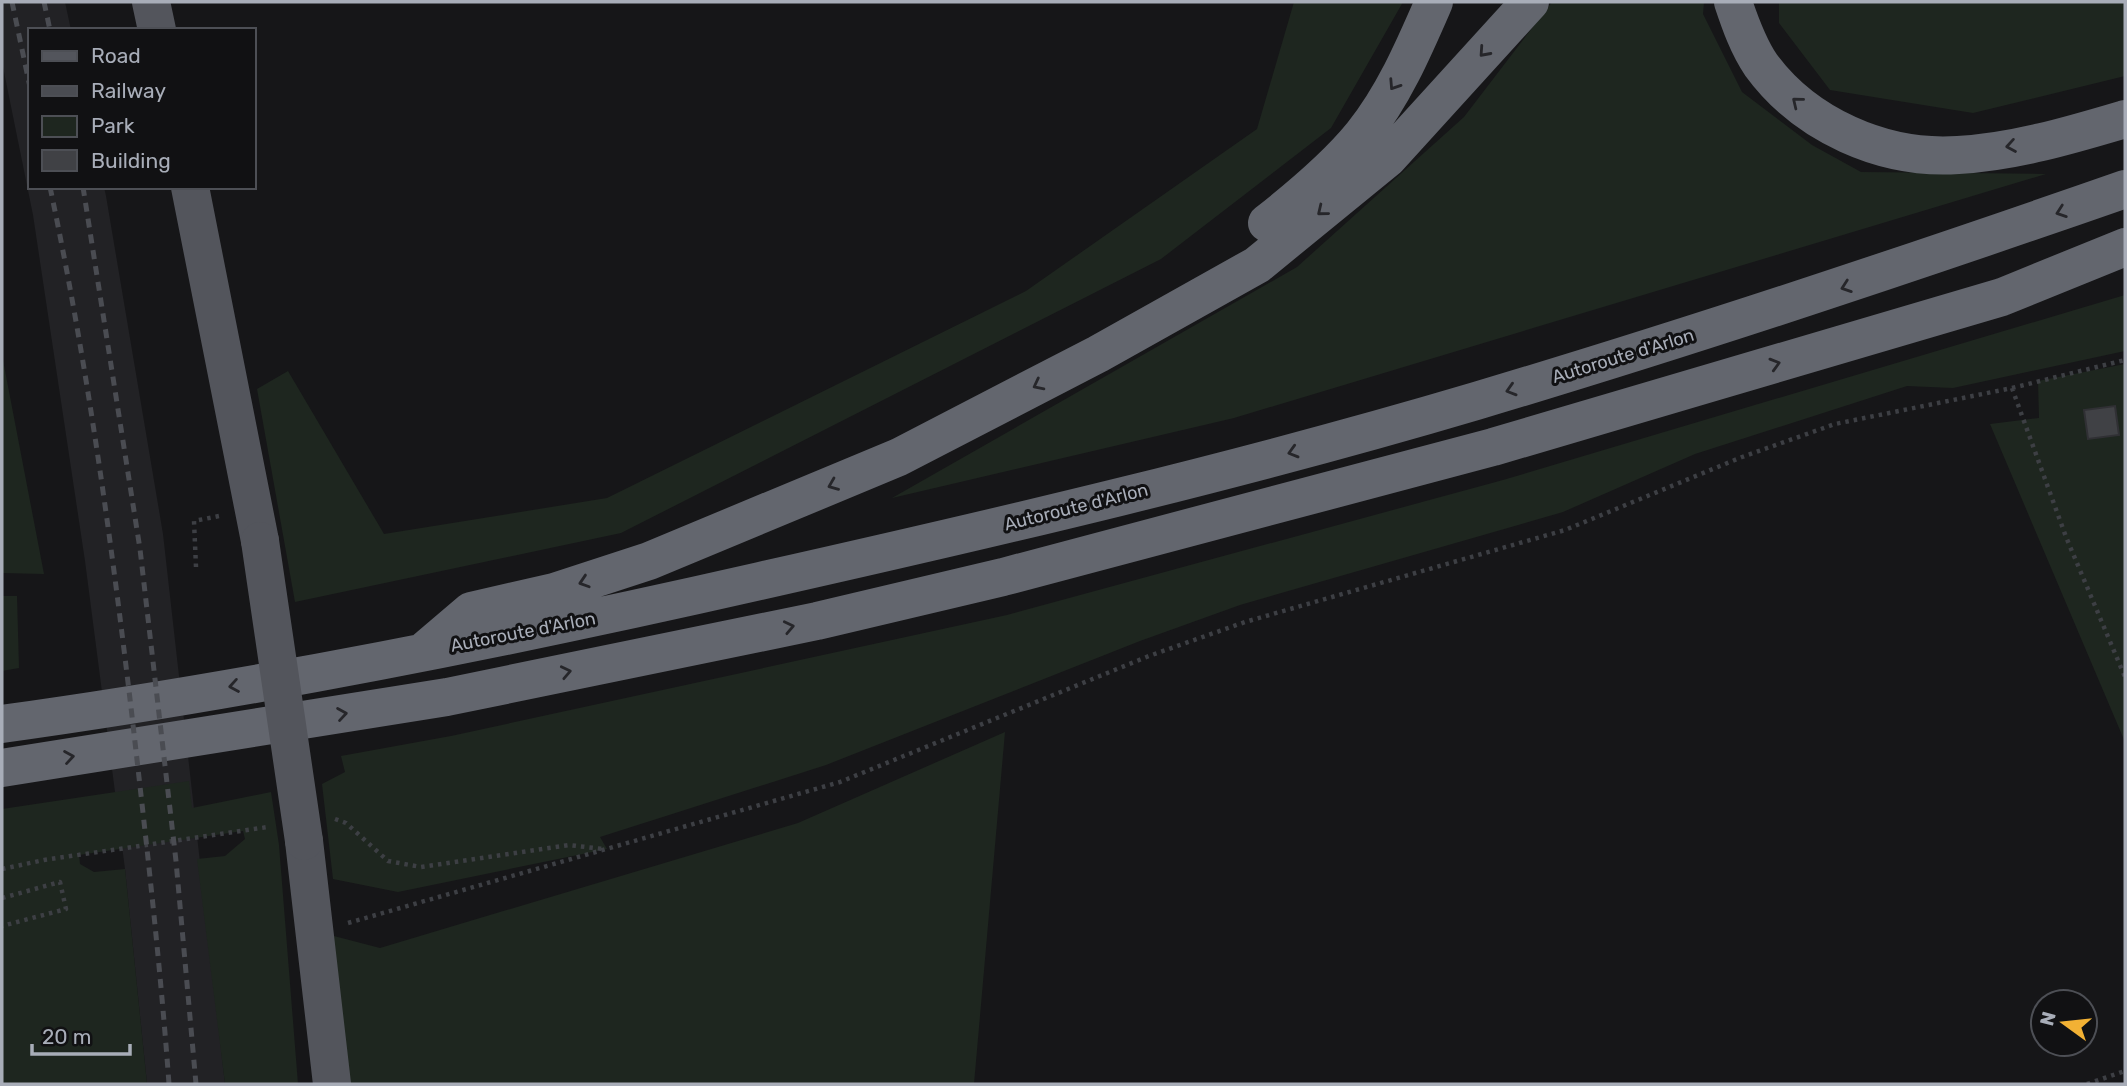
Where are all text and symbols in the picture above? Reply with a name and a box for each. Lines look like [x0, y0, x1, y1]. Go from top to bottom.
legend [28, 28, 256, 189]
text: Road [91, 43, 141, 68]
one-way arrow [1480, 44, 1492, 57]
text: Railway [91, 78, 166, 103]
one-way arrow [1390, 78, 1403, 91]
one-way arrow [1793, 98, 1806, 110]
text: Park [91, 113, 135, 138]
one-way arrow [2005, 138, 2017, 153]
text: Building [91, 148, 171, 173]
one-way arrow [1318, 203, 1330, 216]
one-way arrow [2055, 204, 2067, 218]
one-way arrow [1840, 279, 1853, 293]
street label: Autoroute d'Arlon [1549, 324, 1697, 388]
one-way arrow [1769, 358, 1781, 373]
one-way arrow [1032, 377, 1045, 390]
one-way arrow [1506, 381, 1518, 396]
one-way arrow [1287, 443, 1299, 458]
one-way arrow [828, 476, 840, 490]
street label: Autoroute d'Arlon [1002, 478, 1150, 536]
one-way arrow [579, 574, 591, 588]
street label: Autoroute d'Arlon [449, 607, 597, 657]
one-way arrow [783, 620, 795, 635]
one-way arrow [560, 666, 572, 681]
one-way arrow [228, 678, 240, 693]
one-way arrow [336, 706, 348, 721]
one-way arrow [63, 750, 75, 765]
north arrow [2029, 988, 2099, 1058]
text: N [2035, 1009, 2061, 1028]
scale bar [32, 1012, 130, 1056]
text: 20 m [42, 1024, 91, 1049]

